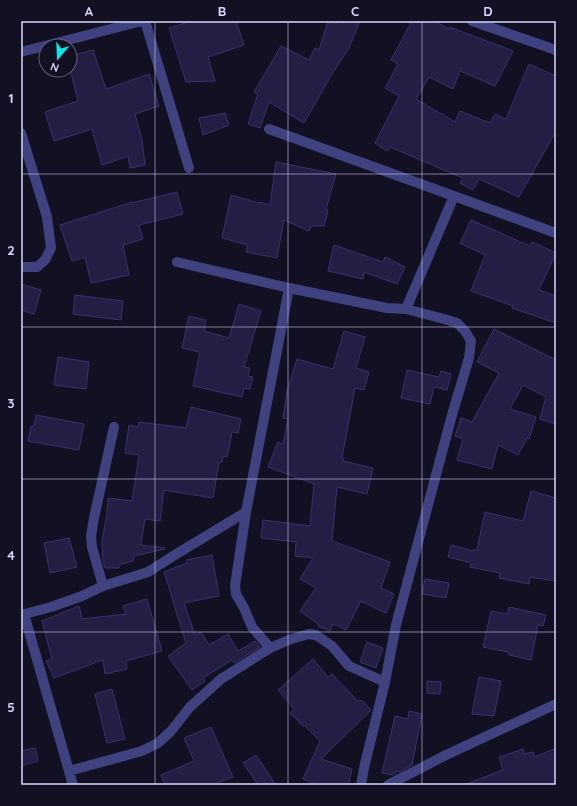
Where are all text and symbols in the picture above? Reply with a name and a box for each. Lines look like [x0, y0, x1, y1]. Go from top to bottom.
text: A [85, 3, 94, 19]
text: B [218, 3, 226, 19]
text: C [351, 3, 359, 19]
text: D [483, 3, 493, 19]
north arrow [38, 38, 78, 78]
text: N [49, 60, 61, 75]
text: 1 [8, 90, 14, 106]
text: 2 [7, 242, 15, 258]
text: 3 [8, 395, 15, 411]
text: 4 [7, 547, 15, 563]
text: 5 [7, 699, 15, 715]

